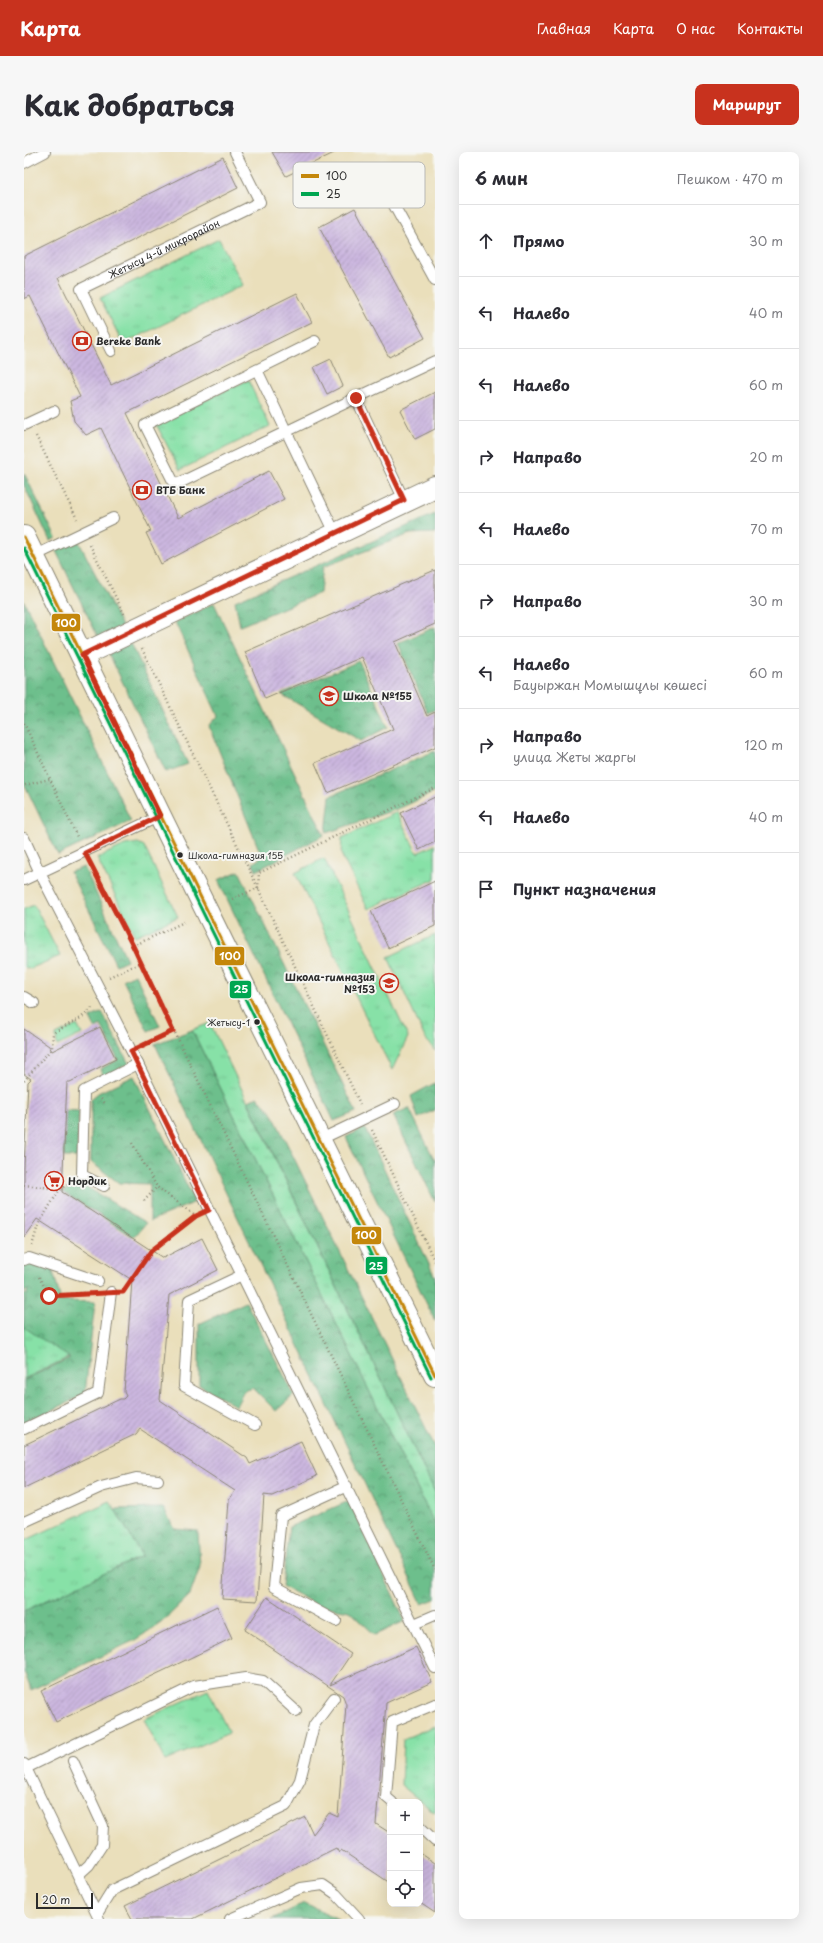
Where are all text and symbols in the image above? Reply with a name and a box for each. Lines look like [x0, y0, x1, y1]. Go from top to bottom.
text: Карта [20, 14, 81, 42]
text: Главная [537, 18, 591, 39]
text: Карта [613, 18, 654, 39]
text: О нас [676, 18, 715, 39]
text: Контакты [737, 18, 803, 39]
text: Как добраться [24, 83, 235, 126]
button: Маршрут [695, 84, 799, 125]
legend [293, 162, 425, 208]
text: 6 мин [475, 165, 528, 191]
text: 100 [326, 167, 347, 184]
text: Пешком · 470 m [677, 169, 783, 188]
text: 25 [326, 185, 341, 202]
street label: Жетысу 4-й микрорайон [105, 215, 222, 282]
text: Прямо [513, 229, 564, 252]
icon: ahead [475, 230, 497, 252]
text: 30 m [749, 231, 783, 250]
text: Налево [513, 301, 570, 324]
icon: left [475, 302, 497, 324]
text: 40 m [749, 303, 783, 322]
bank icon: Bereke Bank [71, 330, 93, 352]
place label: Bereke Bank [96, 333, 161, 348]
text: Налево [513, 373, 570, 396]
icon: left [475, 374, 497, 396]
text: 60 m [749, 375, 783, 394]
route end [347, 389, 365, 407]
text: Направо [513, 445, 582, 468]
icon: right [475, 446, 497, 468]
text: 20 m [749, 447, 783, 466]
bank icon: ВТБ Банк [131, 479, 153, 501]
place label: ВТБ Банк [156, 482, 205, 497]
text: Налево [513, 517, 570, 540]
icon: left [475, 518, 497, 540]
text: 70 m [750, 519, 783, 538]
text: Направо [513, 589, 582, 612]
icon: right [475, 590, 497, 612]
text: 30 m [749, 591, 783, 610]
line badge: 100 [51, 613, 81, 632]
text: 100 [55, 614, 77, 631]
text: Налево [513, 652, 570, 675]
icon: left [475, 662, 497, 684]
text: 60 m [749, 663, 783, 682]
text: Бауыржан Момышұлы көшесі [513, 675, 707, 694]
school or university icon: Школа №155 [318, 685, 340, 707]
place label: Школа №155 [343, 688, 412, 703]
text: Направо [513, 724, 582, 747]
icon: right [475, 734, 497, 756]
text: 120 m [744, 735, 783, 754]
text: улица Жеты жаргы [513, 747, 636, 766]
text: Налево [513, 805, 570, 828]
icon: left [475, 806, 497, 828]
text: 40 m [749, 807, 783, 826]
place label: Школа-гимназия 155 [188, 848, 283, 862]
marker: Школа-гимназия 155 [175, 850, 185, 860]
text: Пункт назначения [513, 877, 656, 900]
icon: arrive [475, 878, 497, 900]
line badge: 100 [214, 946, 245, 966]
text: 100 [219, 947, 241, 964]
place label: Школа-гимназия №153 [285, 969, 375, 996]
school or university icon: Школа-гимназия №153 [378, 972, 400, 994]
line badge: 25 [229, 980, 252, 999]
text: 25 [234, 980, 248, 997]
place label: Жетысу-1 [207, 1015, 250, 1029]
marker: Жетысу-1 [252, 1017, 262, 1027]
supermarket icon: Нордик [43, 1170, 65, 1192]
place label: Нордик [68, 1173, 107, 1188]
line badge: 100 [351, 1226, 382, 1245]
text: 100 [355, 1226, 377, 1243]
line badge: 25 [365, 1256, 388, 1275]
text: 25 [369, 1257, 383, 1274]
route start [40, 1287, 58, 1305]
map controls [387, 1799, 423, 1907]
button: + [387, 1799, 423, 1835]
button: − [387, 1835, 423, 1871]
button: locate [387, 1871, 423, 1907]
scale bar [36, 1891, 93, 1910]
text: 20 m [42, 1891, 70, 1908]

